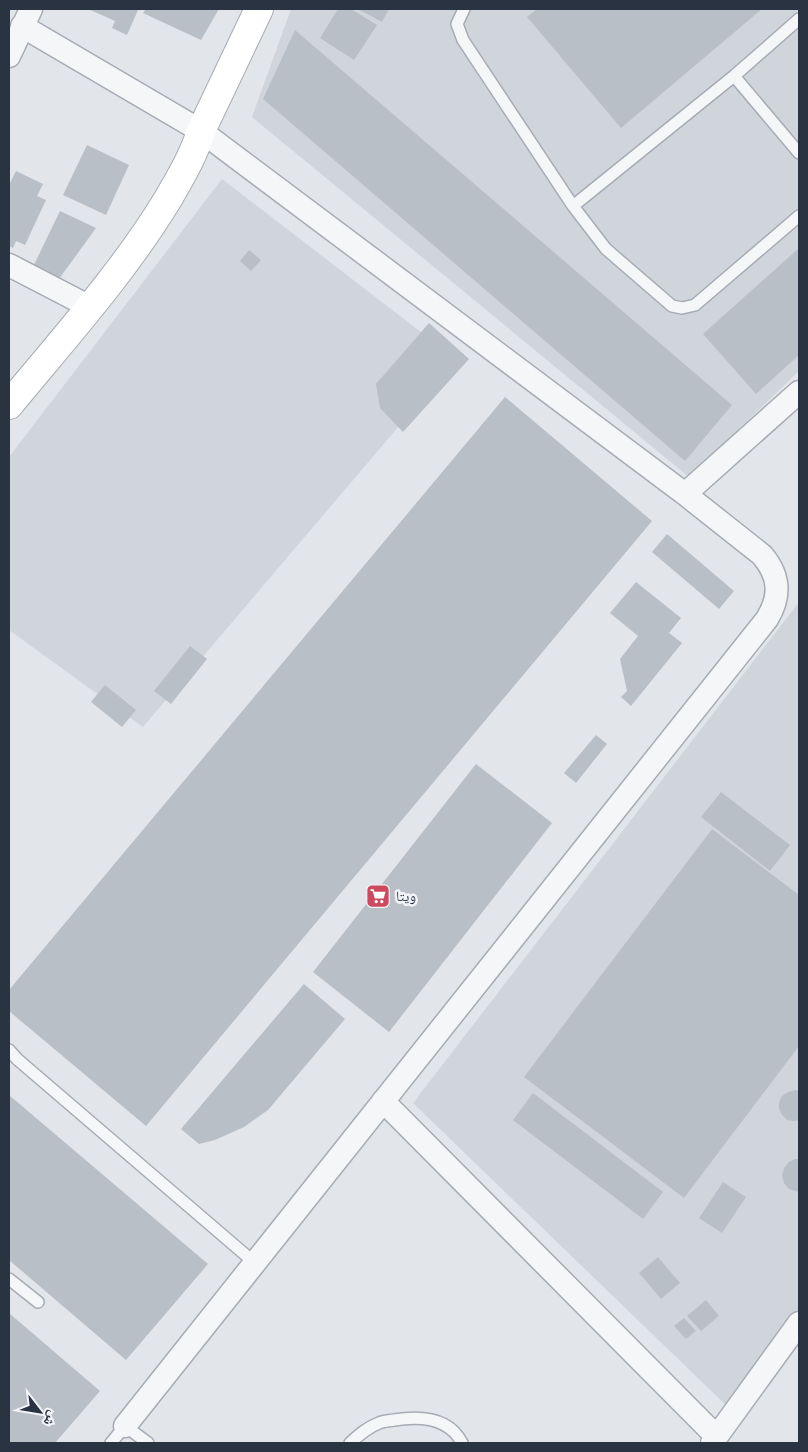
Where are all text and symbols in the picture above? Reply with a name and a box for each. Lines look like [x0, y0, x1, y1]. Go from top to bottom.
supermarket icon: ويتا [365, 883, 391, 909]
place label: ويتا [396, 888, 416, 905]
north arrow [15, 1387, 65, 1437]
text: ش [40, 1408, 62, 1429]

